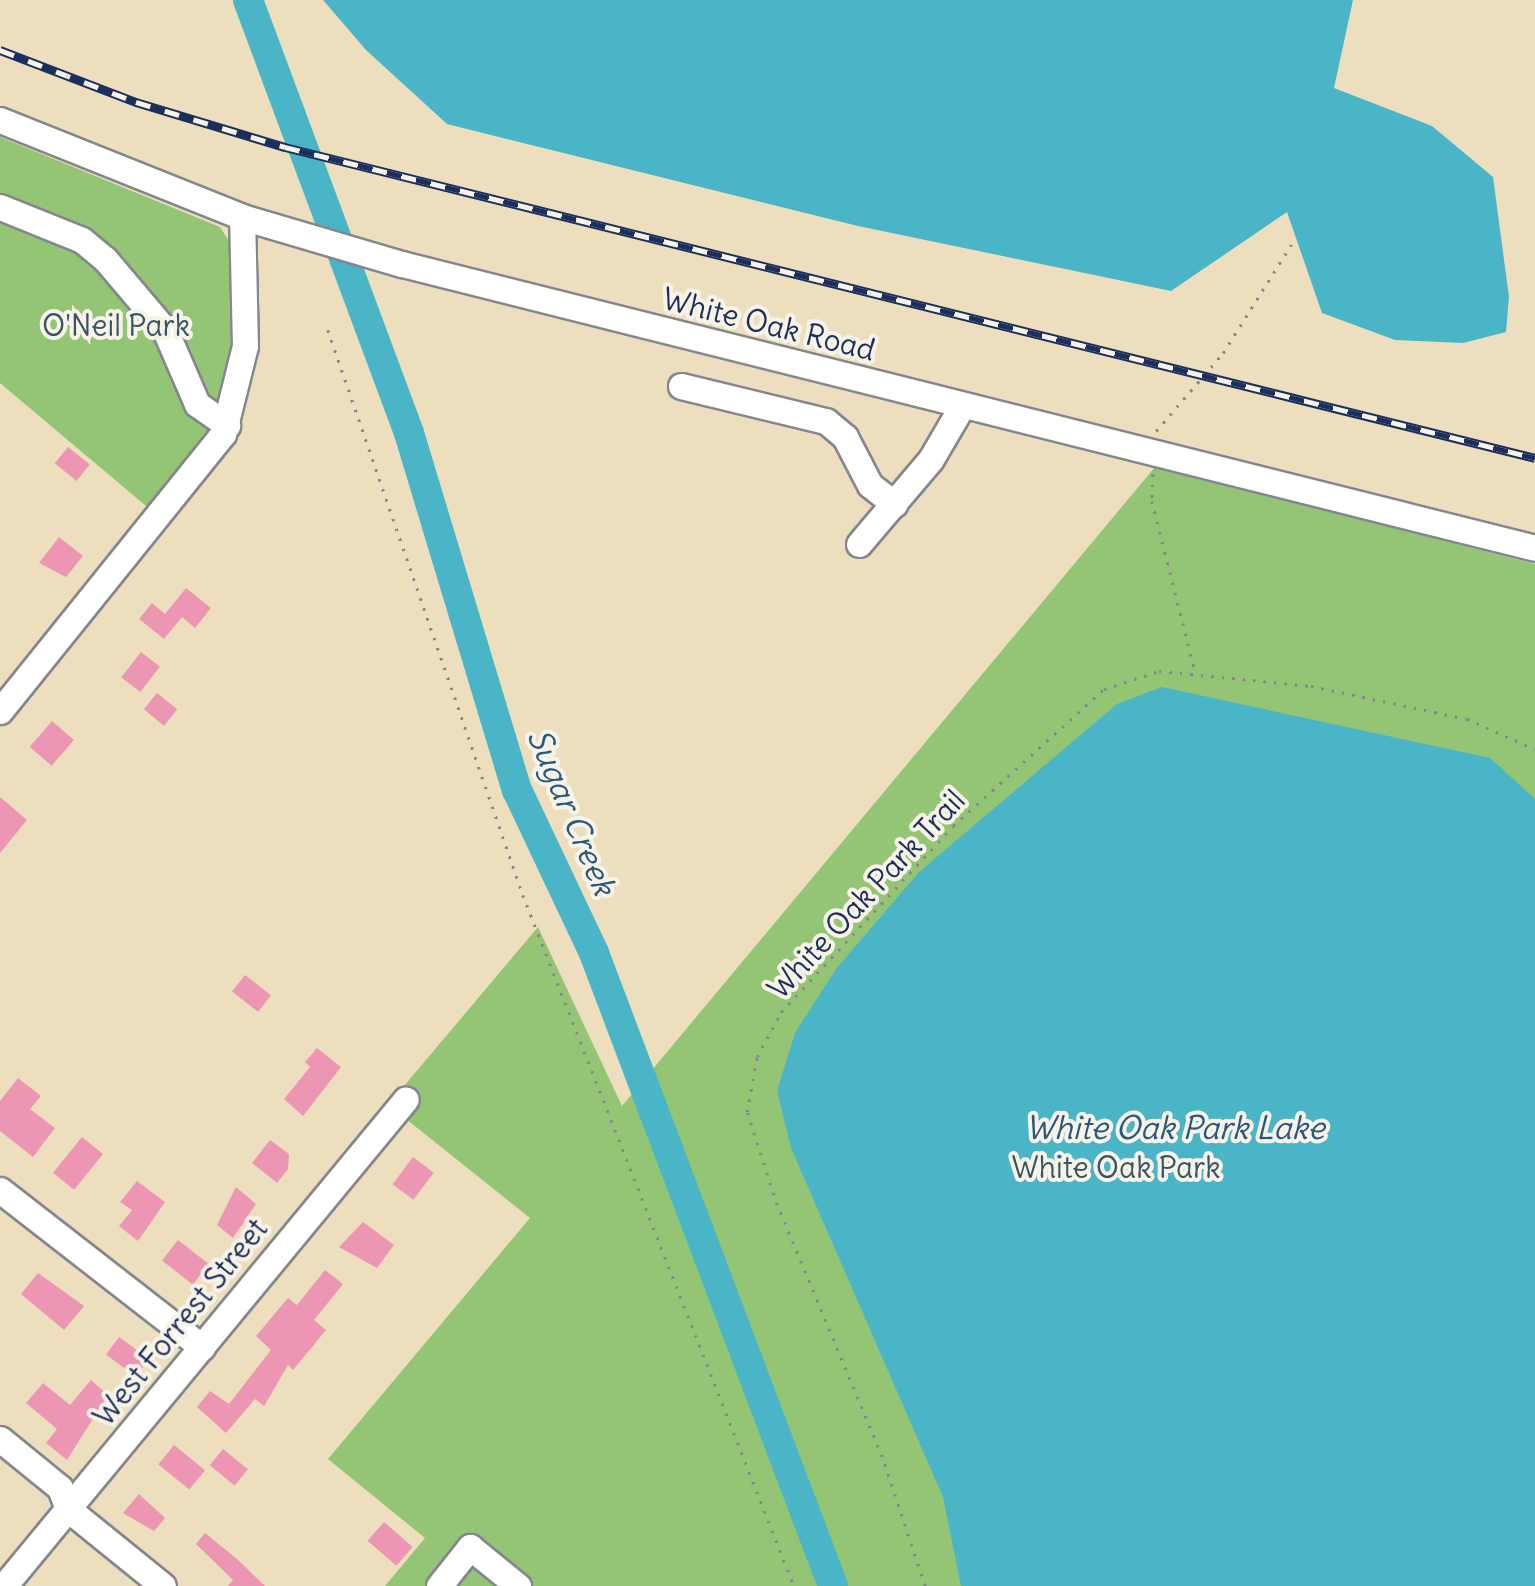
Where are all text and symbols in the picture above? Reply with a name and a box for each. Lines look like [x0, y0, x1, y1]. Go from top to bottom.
street label: White Oak Road [659, 280, 879, 368]
park label: O'Neil Park [42, 307, 190, 343]
water label: Sugar Creek [519, 723, 623, 901]
street label: White Oak Park Trail [760, 782, 972, 1006]
water label: White Oak Park Lake [1025, 1109, 1325, 1147]
park label: White Oak Park [1011, 1149, 1221, 1185]
street label: West Forrest Street [85, 1211, 275, 1433]

